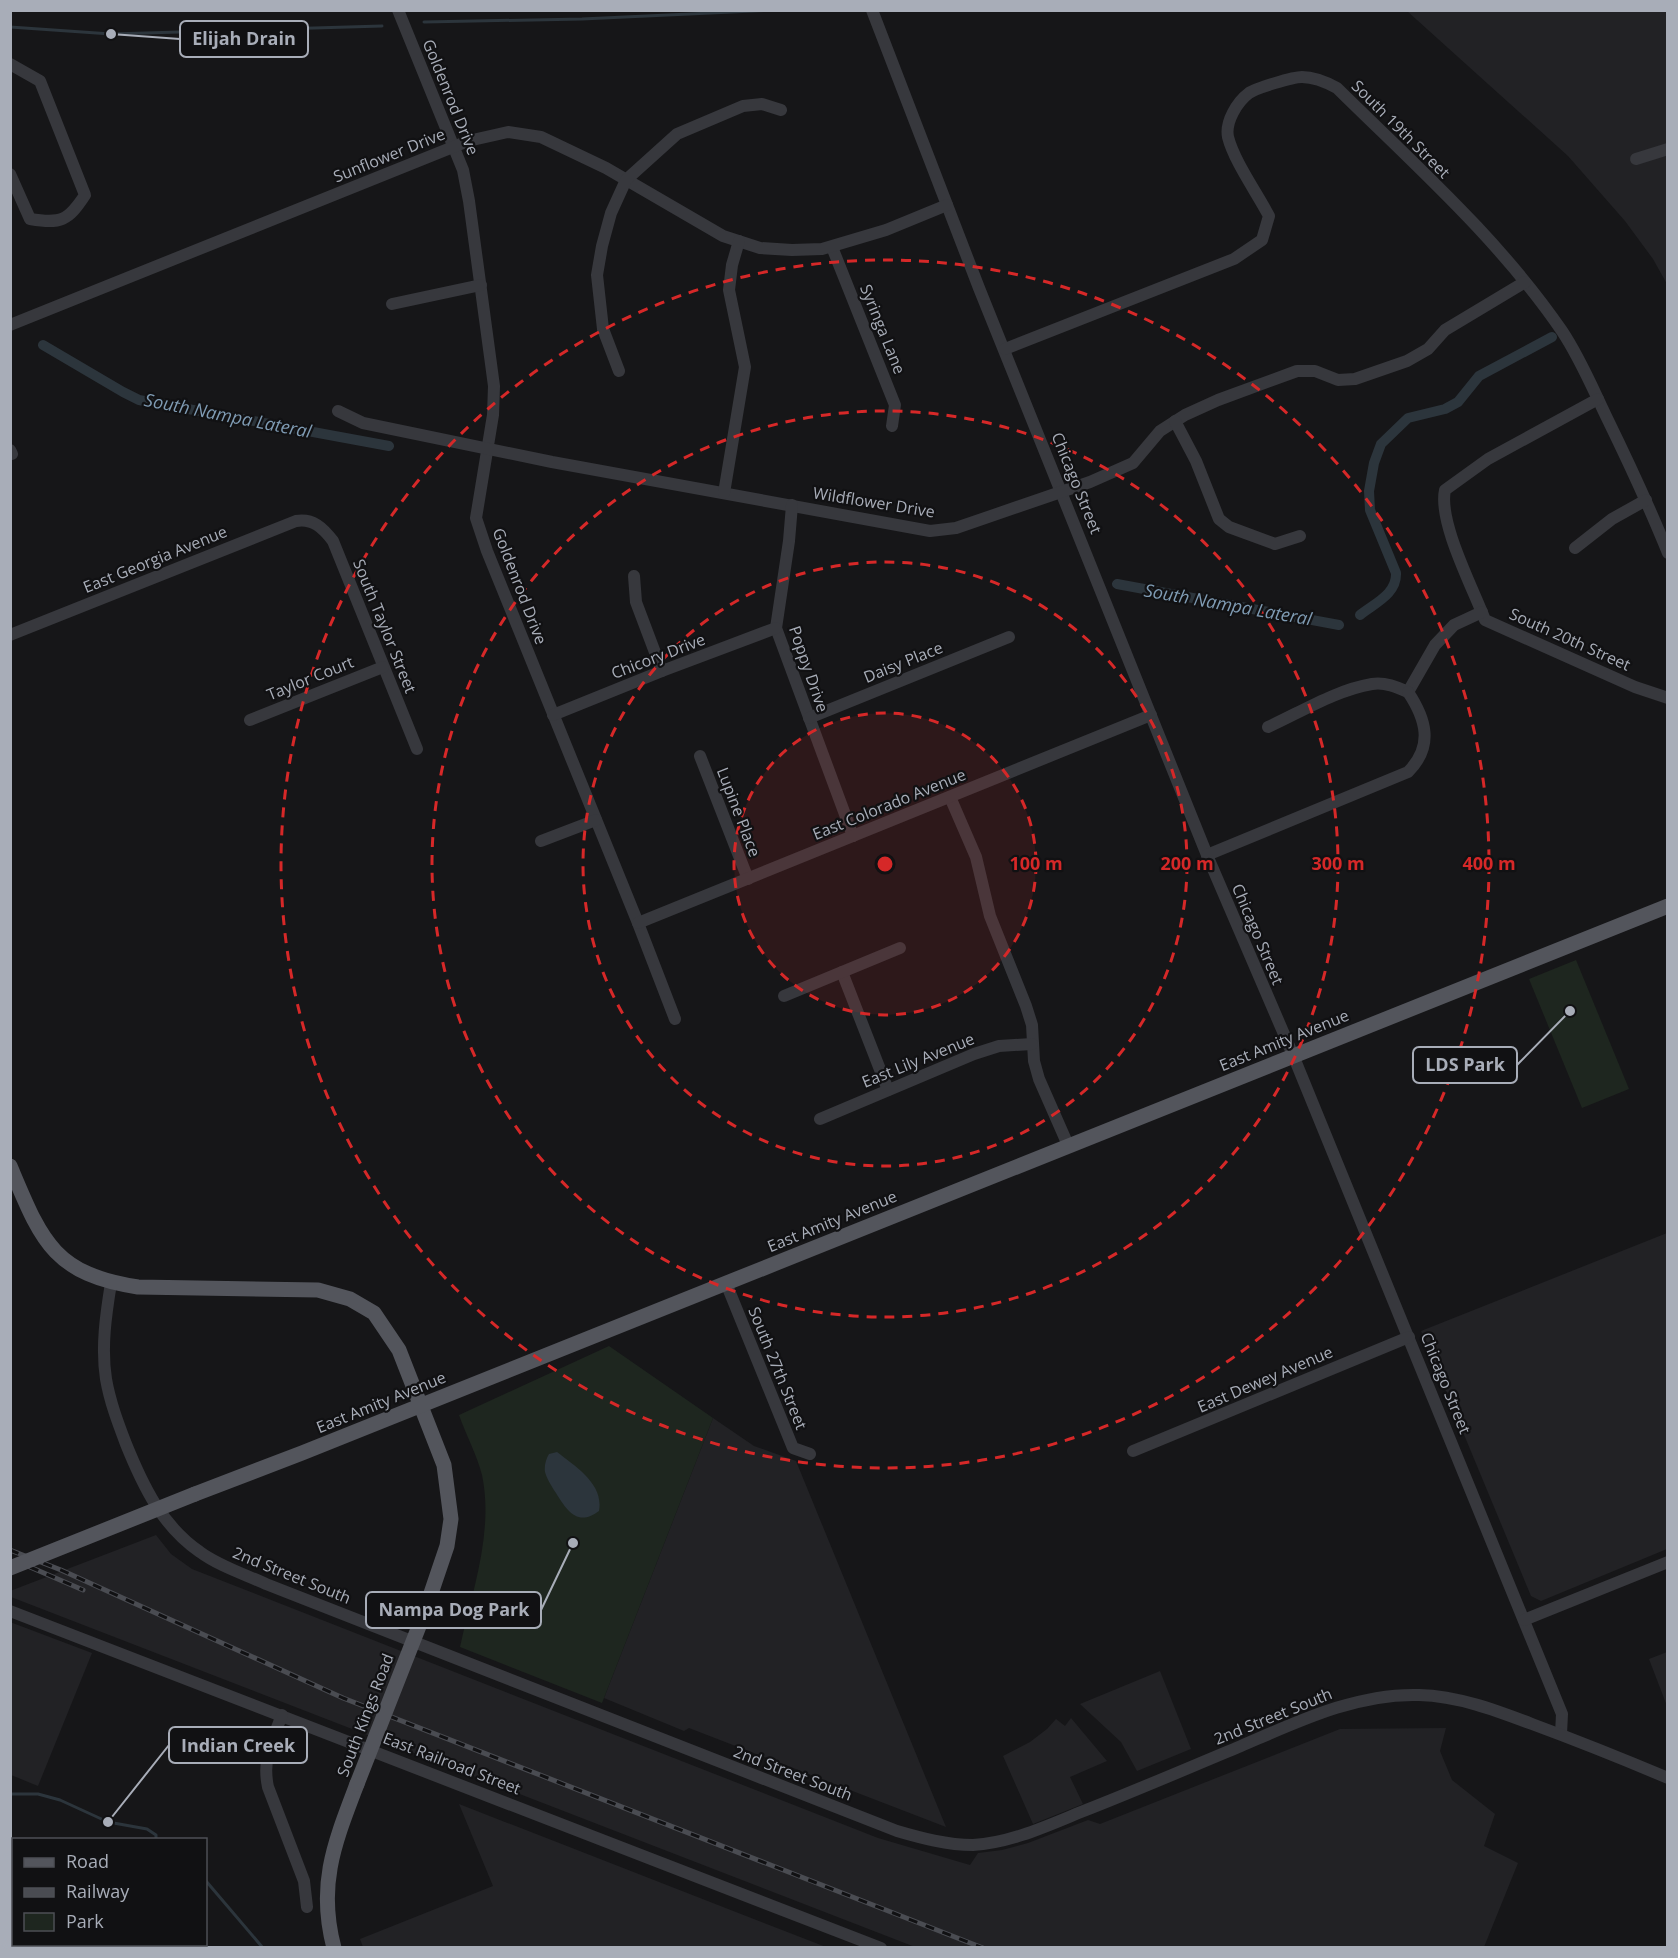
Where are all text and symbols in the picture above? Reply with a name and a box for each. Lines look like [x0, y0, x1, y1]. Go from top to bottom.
callout: Elijah Drain [180, 21, 308, 57]
text: Elijah Drain [192, 26, 296, 50]
street label: Goldenrod Drive [418, 36, 484, 158]
street label: South 19th Street [1347, 75, 1455, 183]
street label: Sunflower Drive [330, 123, 448, 187]
street label: Syringa Lane [855, 281, 911, 377]
water label: South Nampa Lateral [142, 387, 314, 443]
street label: Chicago Street [1047, 429, 1107, 537]
street label: Wildflower Drive [812, 482, 936, 522]
street label: East Georgia Avenue [80, 520, 230, 598]
street label: Goldenrod Drive [488, 525, 552, 647]
street label: South Taylor Street [348, 556, 422, 697]
water label: South Nampa Lateral [1142, 577, 1314, 631]
street label: South 20th Street [1506, 602, 1634, 676]
street label: Poppy Drive [784, 623, 834, 715]
street label: Chicory Drive [608, 628, 708, 684]
street label: Daisy Place [860, 636, 946, 688]
street label: Taylor Court [263, 650, 357, 705]
street label: East Colorado Avenue [809, 763, 969, 845]
street label: Lupine Place [712, 764, 766, 860]
text: 100 m [1009, 851, 1063, 875]
text: 200 m [1160, 851, 1214, 875]
text: 300 m [1311, 851, 1365, 875]
text: 400 m [1462, 851, 1516, 875]
centre of rings [875, 854, 895, 874]
street label: Chicago Street [1227, 880, 1289, 988]
street label: East Amity Avenue [1216, 1004, 1352, 1076]
street label: East Lily Avenue [858, 1027, 978, 1093]
callout: LDS Park [1413, 1047, 1517, 1083]
text: LDS Park [1425, 1052, 1506, 1076]
street label: East Amity Avenue [764, 1185, 900, 1257]
street label: South 27th Street [743, 1303, 813, 1433]
street label: Chicago Street [1416, 1329, 1476, 1437]
street label: East Dewey Avenue [1194, 1341, 1336, 1417]
street label: East Amity Avenue [313, 1366, 449, 1438]
street label: 2nd Street South [230, 1541, 354, 1609]
callout: Nampa Dog Park [366, 1592, 541, 1628]
text: Nampa Dog Park [379, 1597, 530, 1621]
street label: South Kings Road [331, 1650, 399, 1780]
street label: 2nd Street South [1211, 1682, 1335, 1750]
callout: Indian Creek [169, 1727, 307, 1763]
street label: East Railroad Street [380, 1727, 524, 1800]
text: Indian Creek [181, 1733, 296, 1757]
street label: 2nd Street South [730, 1740, 856, 1806]
legend [12, 1838, 207, 1946]
text: Road [66, 1849, 109, 1873]
text: Railway [66, 1879, 130, 1903]
text: Park [66, 1909, 104, 1933]

